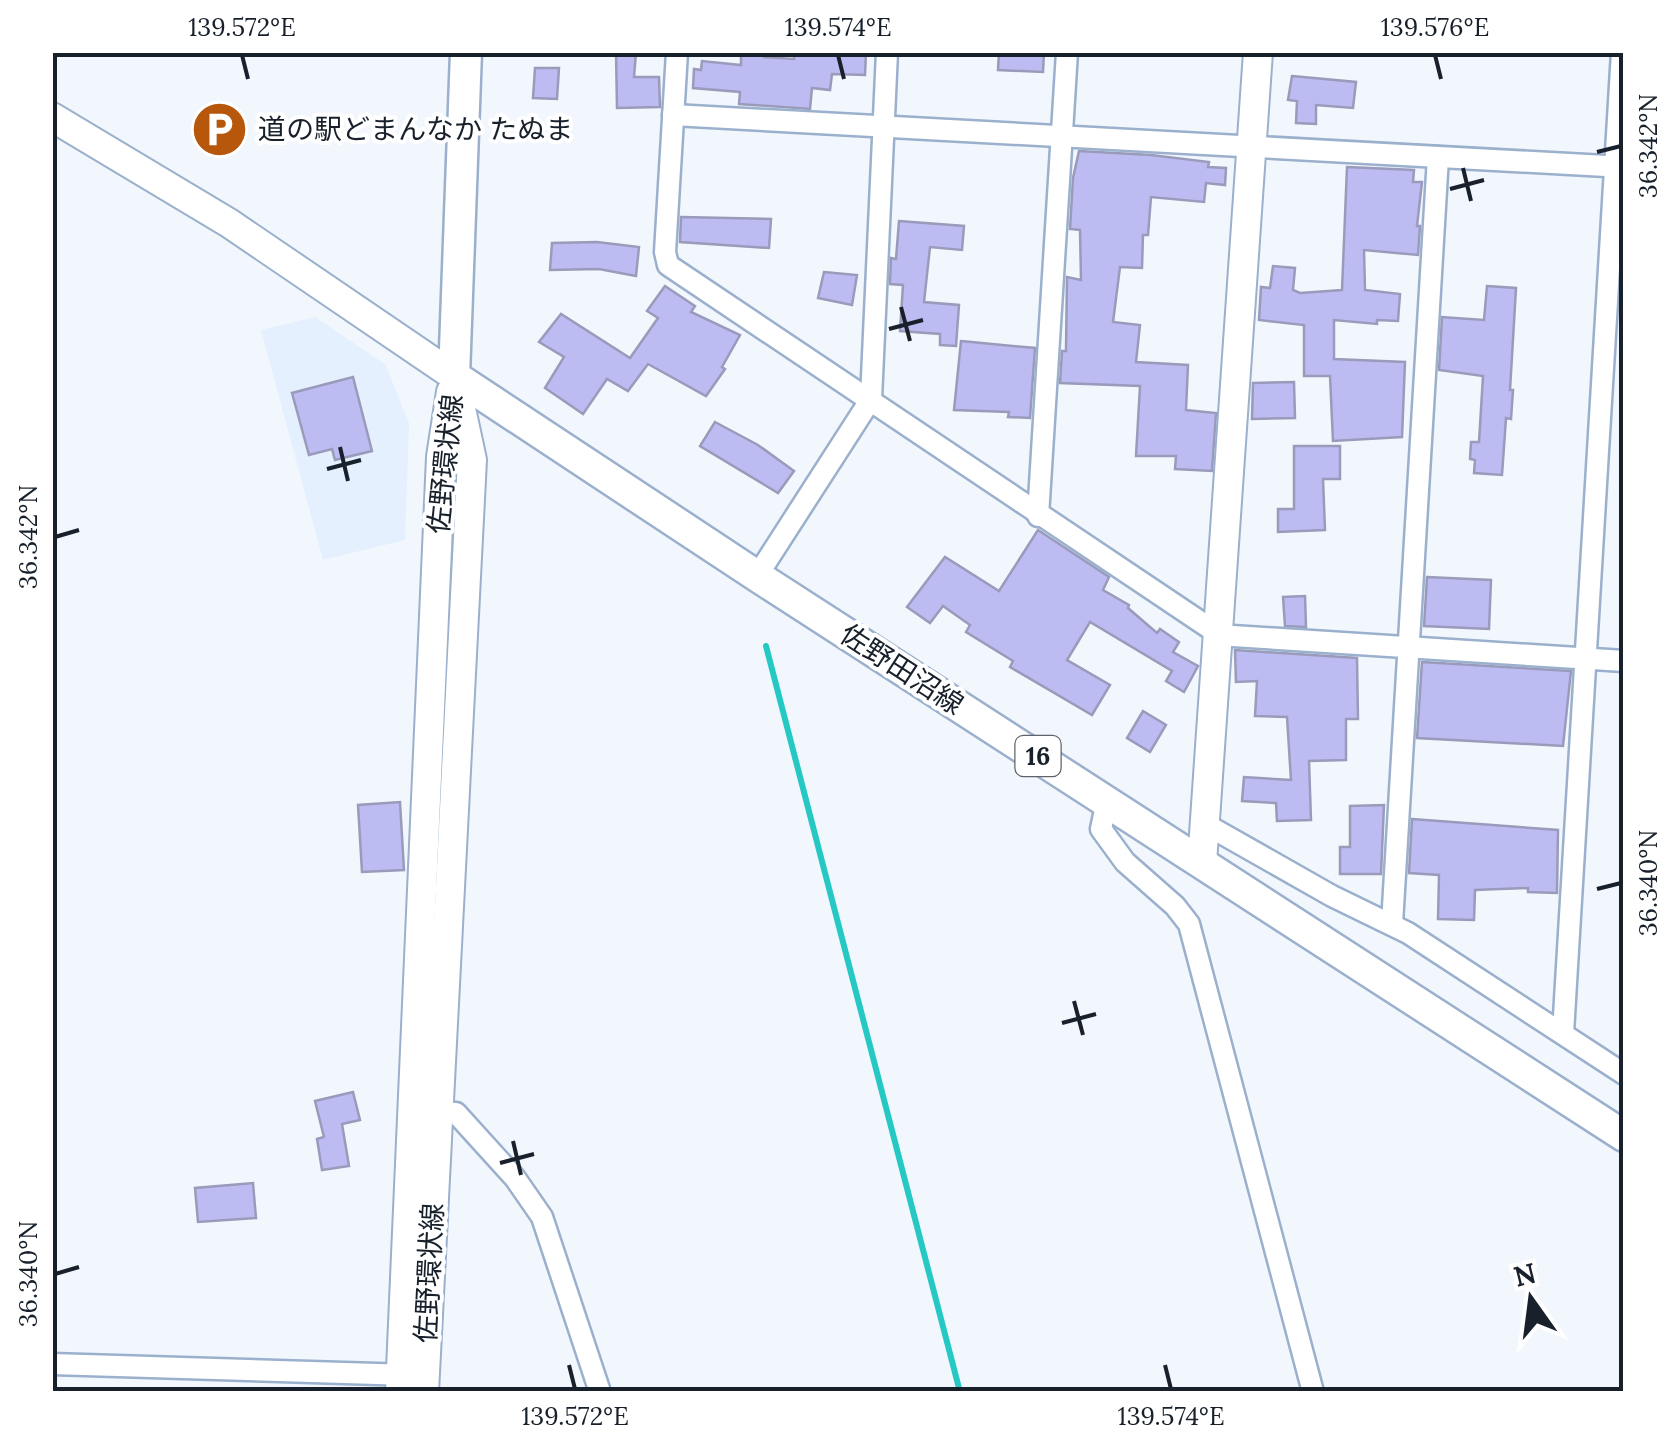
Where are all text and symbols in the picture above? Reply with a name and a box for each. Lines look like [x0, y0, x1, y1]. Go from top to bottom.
text: 139.572°E [188, 11, 296, 43]
text: 139.574°E [785, 11, 891, 43]
text: 139.576°E [1381, 11, 1489, 43]
text: 36.342°N [1632, 94, 1664, 198]
parking icon: 道の駅どまんなか たぬま [189, 99, 249, 159]
place label: 道の駅どまんなか たぬま [258, 111, 573, 147]
street label: 佐野環状線 [420, 392, 470, 536]
text: 36.342°N [12, 485, 44, 589]
street label: 佐野田沼線 [833, 616, 971, 722]
road number: 16 [1016, 736, 1060, 776]
text: 36.340°N [1632, 830, 1664, 936]
street label: 佐野環状線 [407, 1202, 451, 1344]
text: 36.340°N [12, 1221, 44, 1327]
north arrow [1481, 1249, 1581, 1349]
text: N [1510, 1255, 1540, 1295]
text: 139.572°E [521, 1400, 629, 1432]
text: 139.574°E [1118, 1400, 1224, 1432]

